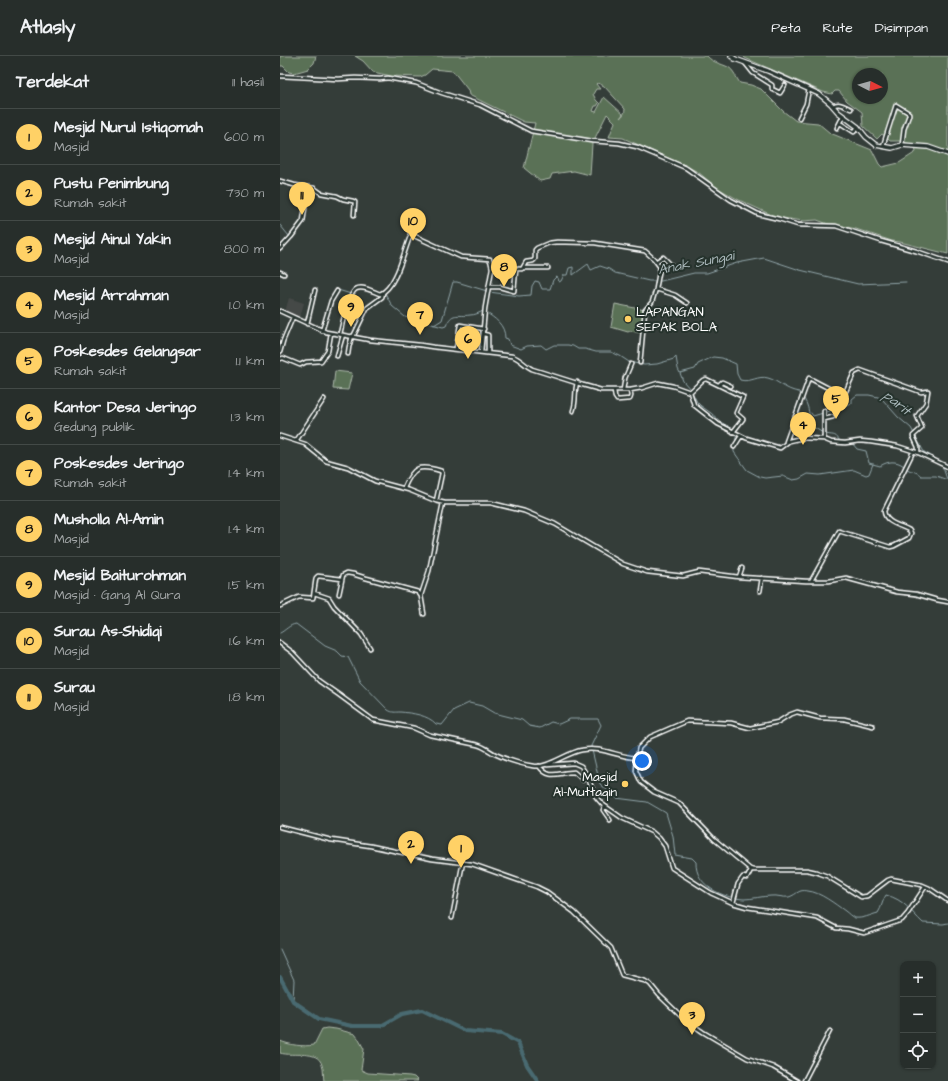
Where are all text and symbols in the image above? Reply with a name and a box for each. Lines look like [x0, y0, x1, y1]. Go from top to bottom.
text: Atlasly [20, 14, 75, 41]
text: Peta [771, 18, 801, 38]
text: Rute [823, 18, 853, 38]
text: Disimpan [875, 18, 928, 38]
north arrow [852, 68, 888, 104]
text: Terdekat [16, 70, 89, 94]
text: 11 hasil [232, 73, 264, 91]
text: Mesjid Nurul Istiqomah [54, 117, 203, 138]
text: 1 [28, 128, 30, 146]
text: 600 m [224, 128, 264, 146]
text: Masjid [54, 138, 89, 156]
text: Pustu Penimbung [54, 173, 169, 194]
pin: 11 [289, 182, 315, 215]
text: 2 [25, 184, 33, 202]
text: 730 m [226, 184, 264, 202]
text: Rumah sakit [54, 194, 127, 212]
pin: 10 [400, 208, 426, 241]
text: Mesjid Ainul Yakin [54, 229, 171, 250]
text: 3 [26, 240, 32, 258]
text: 800 m [224, 240, 264, 258]
water label: Anak Sungai [656, 245, 737, 280]
text: Masjid [54, 250, 89, 268]
pin: 8 [491, 254, 517, 287]
text: Mesjid Arrahman [54, 285, 169, 306]
pin: 9 [338, 294, 364, 327]
text: 4 [25, 296, 33, 314]
text: 1.0 km [229, 296, 264, 314]
pin: 7 [407, 302, 433, 335]
place label: LAPANGAN SEPAK BOLA [636, 303, 718, 336]
text: Masjid [54, 306, 89, 324]
marker: LAPANGAN SEPAK BOLA [623, 314, 633, 324]
pin: 6 [455, 326, 481, 359]
text: Poskesdes Gelangsar [54, 341, 201, 362]
text: 5 [24, 352, 34, 370]
text: 1.1 km [236, 352, 264, 370]
text: Rumah sakit [54, 362, 127, 380]
water label: parit [878, 385, 916, 421]
pin: 5 [823, 386, 849, 419]
text: Kantor Desa Jeringo [54, 397, 196, 418]
text: 6 [25, 408, 33, 426]
text: 1.3 km [231, 408, 264, 426]
pin: 4 [790, 412, 816, 445]
text: Gedung publik [54, 418, 135, 436]
text: Poskesdes Jeringo [54, 453, 184, 474]
text: 7 [25, 464, 33, 482]
text: 1.4 km [228, 464, 264, 482]
text: Rumah sakit [54, 474, 127, 492]
text: Musholla Al-Amin [54, 509, 163, 530]
text: 8 [25, 520, 33, 538]
text: 1.4 km [228, 520, 264, 538]
text: Masjid [54, 530, 89, 548]
text: Mesjid Baiturohman [54, 565, 186, 586]
text: 9 [25, 576, 33, 594]
text: 1.5 km [228, 576, 264, 594]
text: Masjid · Gang Al Qura [54, 586, 180, 604]
text: Surau As-Shidiqi [54, 621, 162, 642]
text: 10 [24, 632, 34, 650]
text: 1.6 km [229, 632, 264, 650]
text: Masjid [54, 642, 89, 660]
text: Surau [54, 677, 95, 698]
text: 11 [27, 688, 31, 706]
text: 1.8 km [229, 688, 264, 706]
text: Masjid [54, 698, 89, 716]
your location [632, 751, 652, 771]
place label: Masjid Al-Muttaqin [553, 768, 617, 801]
marker: Masjid Al-Muttaqin [620, 779, 630, 789]
pin: 2 [398, 831, 424, 864]
pin: 1 [448, 835, 474, 868]
map controls [900, 961, 936, 1069]
button: + [900, 961, 936, 997]
button: − [900, 997, 936, 1033]
pin: 3 [679, 1002, 705, 1035]
button: locate [900, 1033, 936, 1069]

